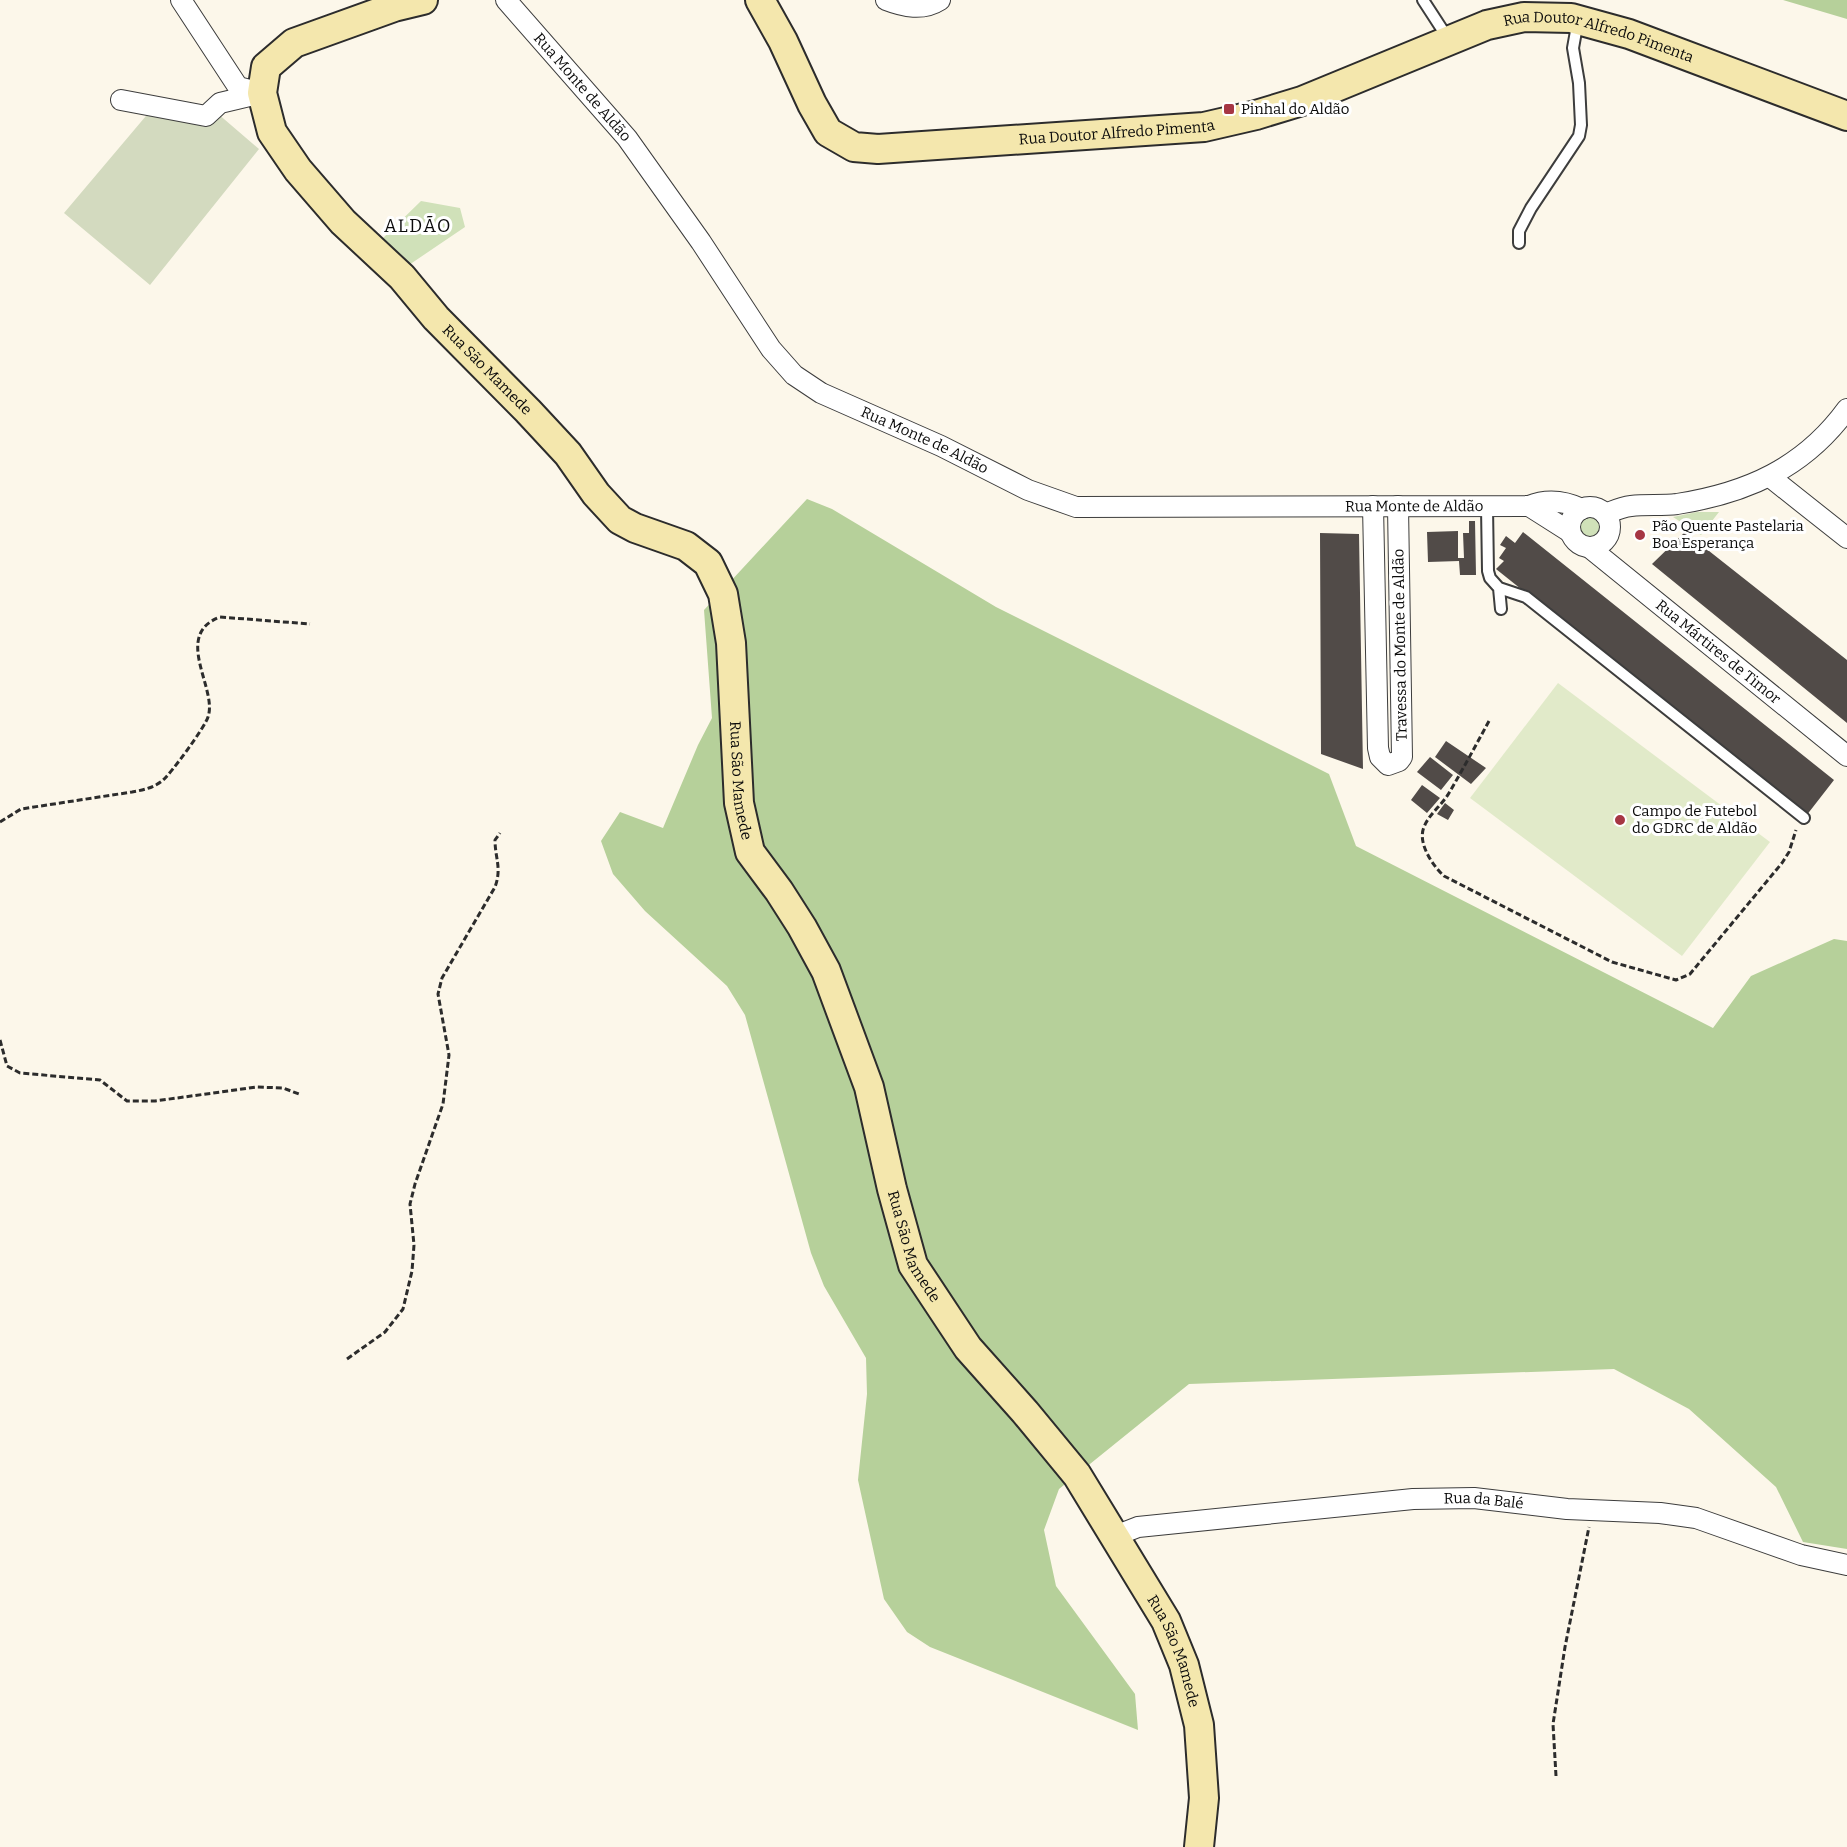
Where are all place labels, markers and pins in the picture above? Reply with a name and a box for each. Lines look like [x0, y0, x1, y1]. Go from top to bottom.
place label: Pinhal do Aldão [1241, 100, 1349, 118]
marker: Pinhal do Aldão [1222, 102, 1236, 116]
place label: Pão Quente Pastelaria Boa Esperança [1652, 517, 1804, 552]
marker: Pão Quente Pastelaria Boa Esperança [1633, 528, 1647, 542]
place label: Campo de Futebol do GDRC de Aldão [1632, 802, 1757, 837]
marker: Campo de Futebol do GDRC de Aldão [1613, 813, 1627, 827]

